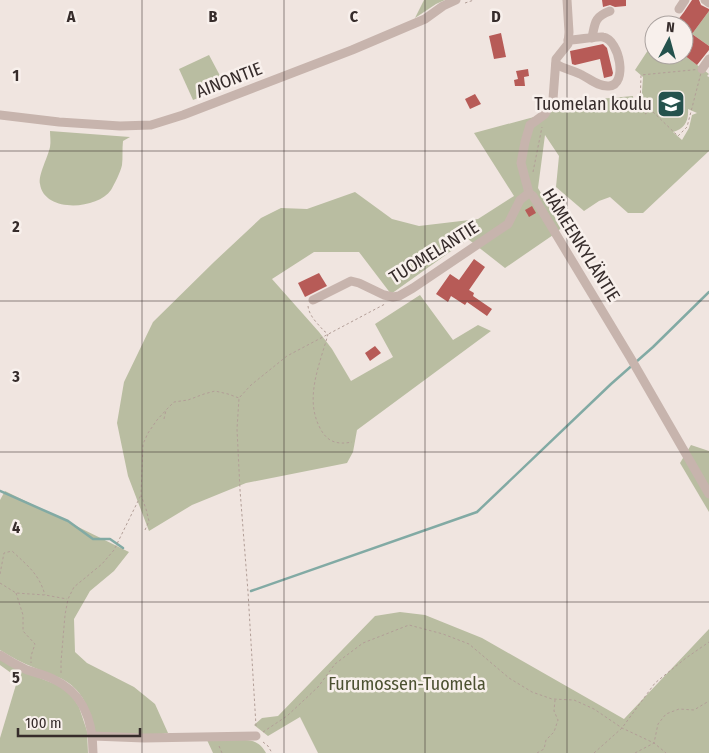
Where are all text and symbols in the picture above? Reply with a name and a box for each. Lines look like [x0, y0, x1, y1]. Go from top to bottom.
text: A [66, 7, 76, 26]
text: B [209, 7, 218, 26]
text: C [350, 7, 359, 26]
text: D [491, 7, 501, 26]
north arrow [644, 15, 694, 65]
text: N [665, 19, 675, 36]
street label: AINONTIE [193, 57, 265, 103]
text: 1 [13, 66, 19, 85]
school or university icon: Tuomelan koulu [656, 89, 686, 119]
place label: Tuomelan koulu [534, 93, 652, 115]
street label: HÄMEENKYLÄNTIE [537, 184, 625, 306]
street label: TUOMELANTIE [385, 216, 483, 288]
text: 2 [11, 217, 20, 236]
text: 3 [11, 367, 20, 386]
text: 4 [12, 518, 20, 537]
text: 5 [12, 668, 20, 687]
park label: Furumossen-Tuomela [328, 673, 486, 695]
scale bar [18, 706, 140, 738]
text: 100 m [25, 714, 62, 732]

